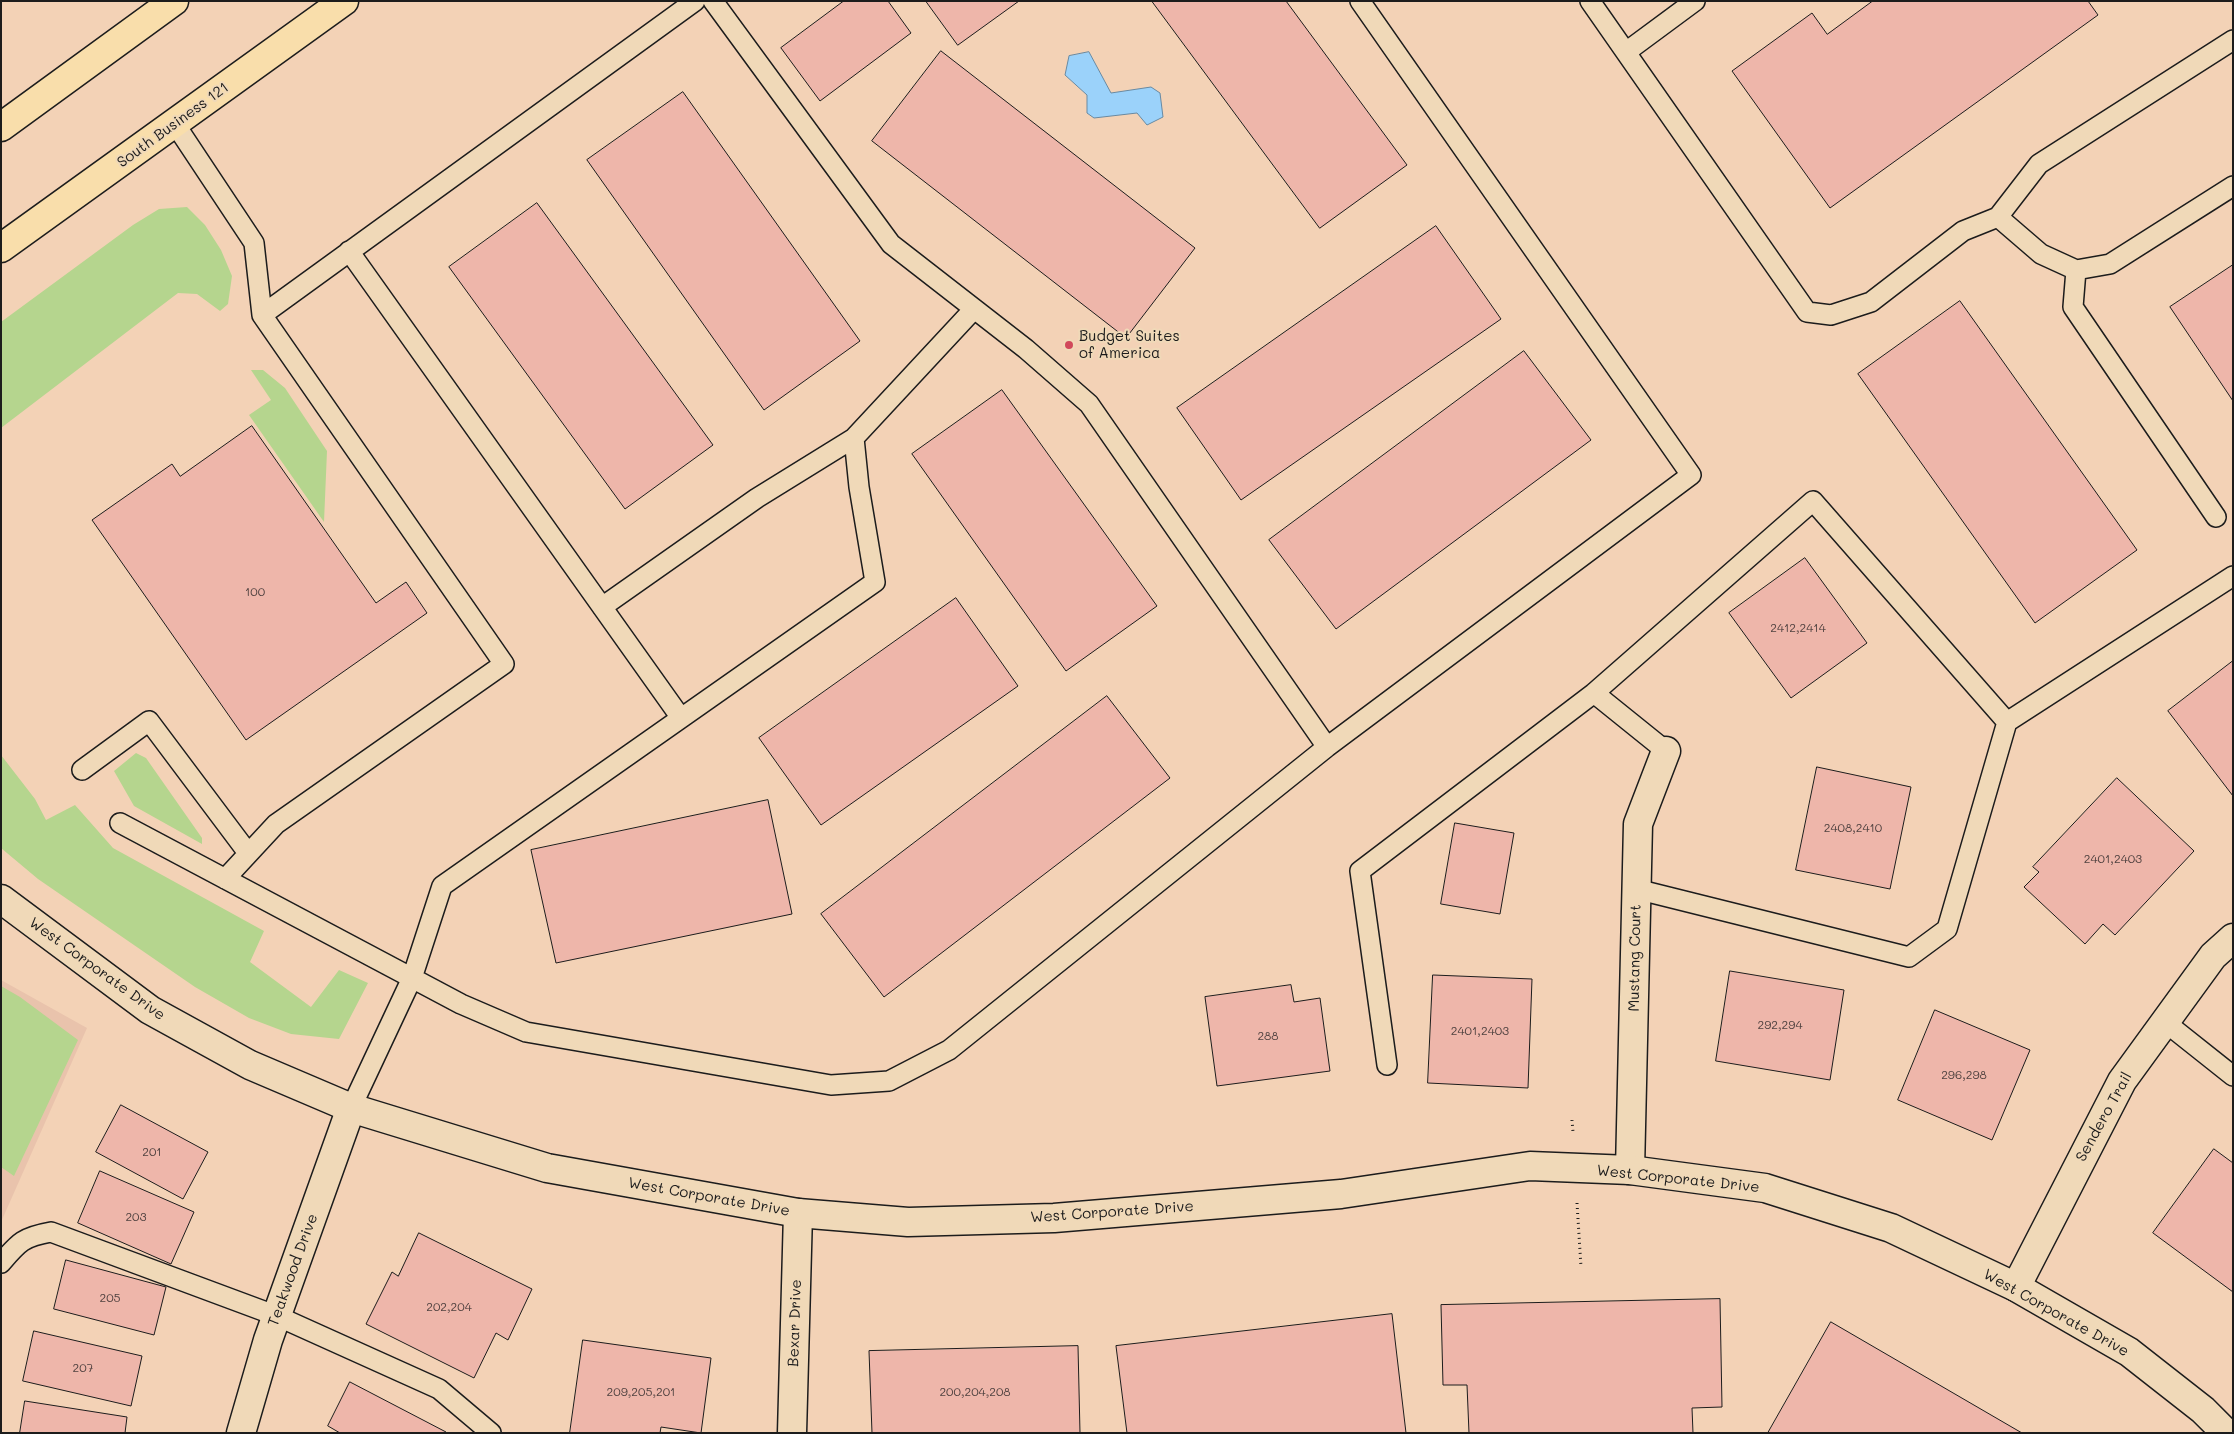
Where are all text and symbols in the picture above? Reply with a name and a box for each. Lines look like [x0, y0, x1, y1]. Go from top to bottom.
street label: South Business 121 [114, 78, 232, 172]
place label: Budget Suites of America [1079, 327, 1180, 362]
marker: Budget Suites of America [1063, 339, 1075, 351]
house number: 100 [245, 585, 265, 599]
house number: 2412,2414 [1770, 621, 1826, 635]
house number: 2408,2410 [1824, 821, 1882, 835]
house number: 2401,2403 [2084, 852, 2142, 866]
street label: Mustang Court [1625, 904, 1645, 1012]
street label: West Corporate Drive [26, 914, 168, 1024]
house number: 292,294 [1758, 1018, 1802, 1032]
house number: 2401,2403 [1451, 1024, 1509, 1038]
house number: 288 [1257, 1029, 1279, 1043]
house number: 296,298 [1941, 1068, 1987, 1082]
street label: Sendero Trail [2072, 1069, 2136, 1165]
house number: 201 [142, 1145, 162, 1159]
street label: West Corporate Drive [1596, 1161, 1760, 1197]
street label: West Corporate Drive [627, 1174, 791, 1220]
street label: West Corporate Drive [1030, 1197, 1194, 1227]
house number: 203 [125, 1210, 147, 1224]
street label: Teakwood Drive [264, 1211, 322, 1329]
street label: West Corporate Drive [1980, 1265, 2132, 1361]
street label: Bexar Drive [784, 1279, 806, 1367]
house number: 205 [99, 1291, 121, 1305]
house number: 202,204 [426, 1300, 472, 1314]
house number: 207 [73, 1361, 93, 1375]
house number: 209,205,201 [607, 1385, 675, 1399]
house number: 200,204,208 [939, 1385, 1011, 1399]

